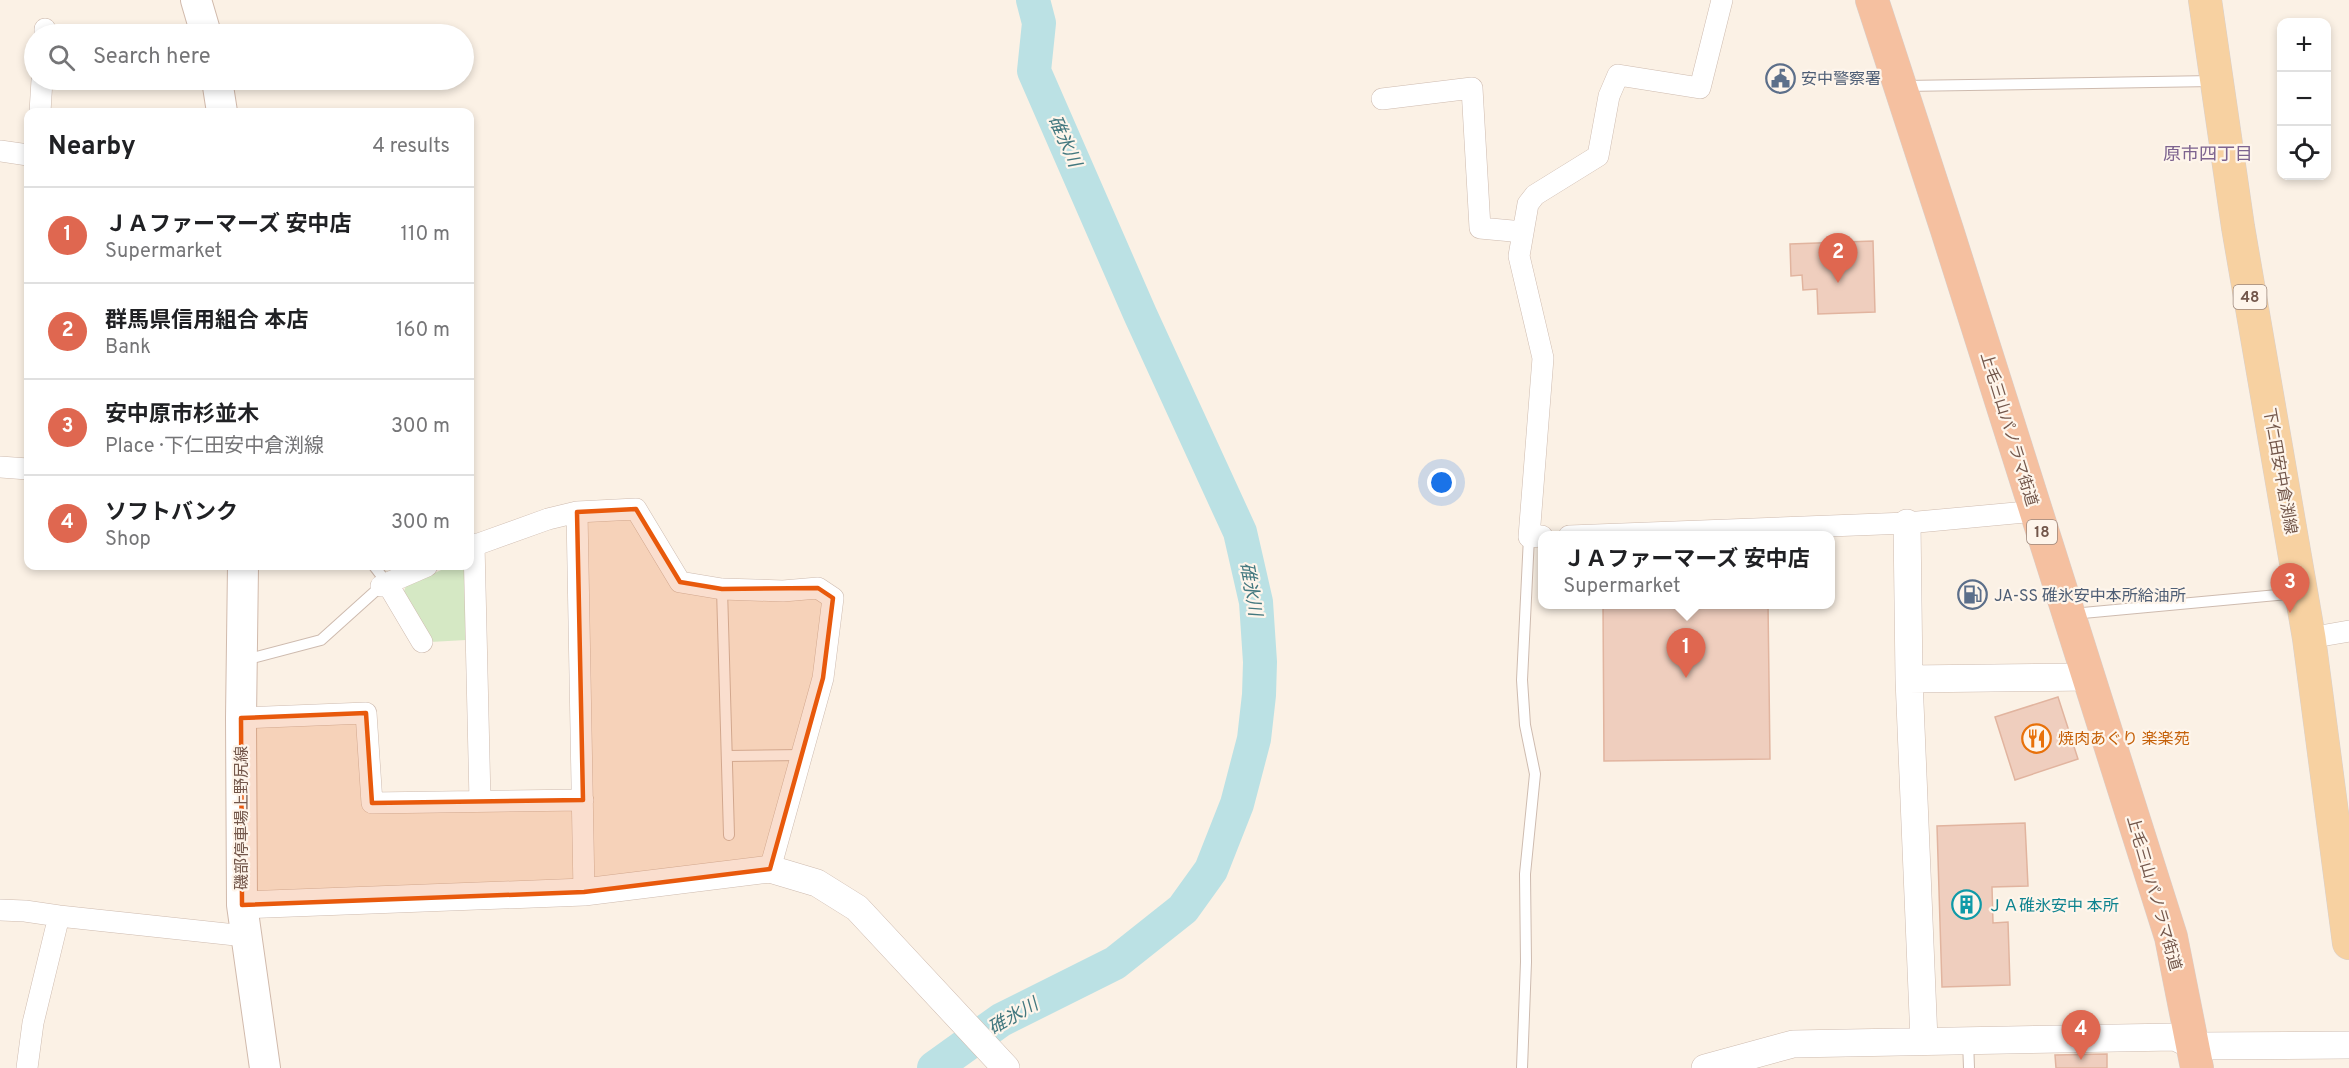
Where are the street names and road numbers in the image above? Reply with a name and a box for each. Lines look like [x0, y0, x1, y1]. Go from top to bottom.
road number: 48 [2234, 285, 2266, 309]
street label: 上毛三山パノラマ街道 [1975, 350, 2041, 509]
street label: 下仁田安中倉渕線 [2258, 407, 2300, 536]
road number: 18 [2027, 520, 2057, 544]
street label: 磯部停車場上野尻線 [233, 746, 253, 890]
street label: 上毛三山パノラマ街道 [2121, 814, 2185, 973]

